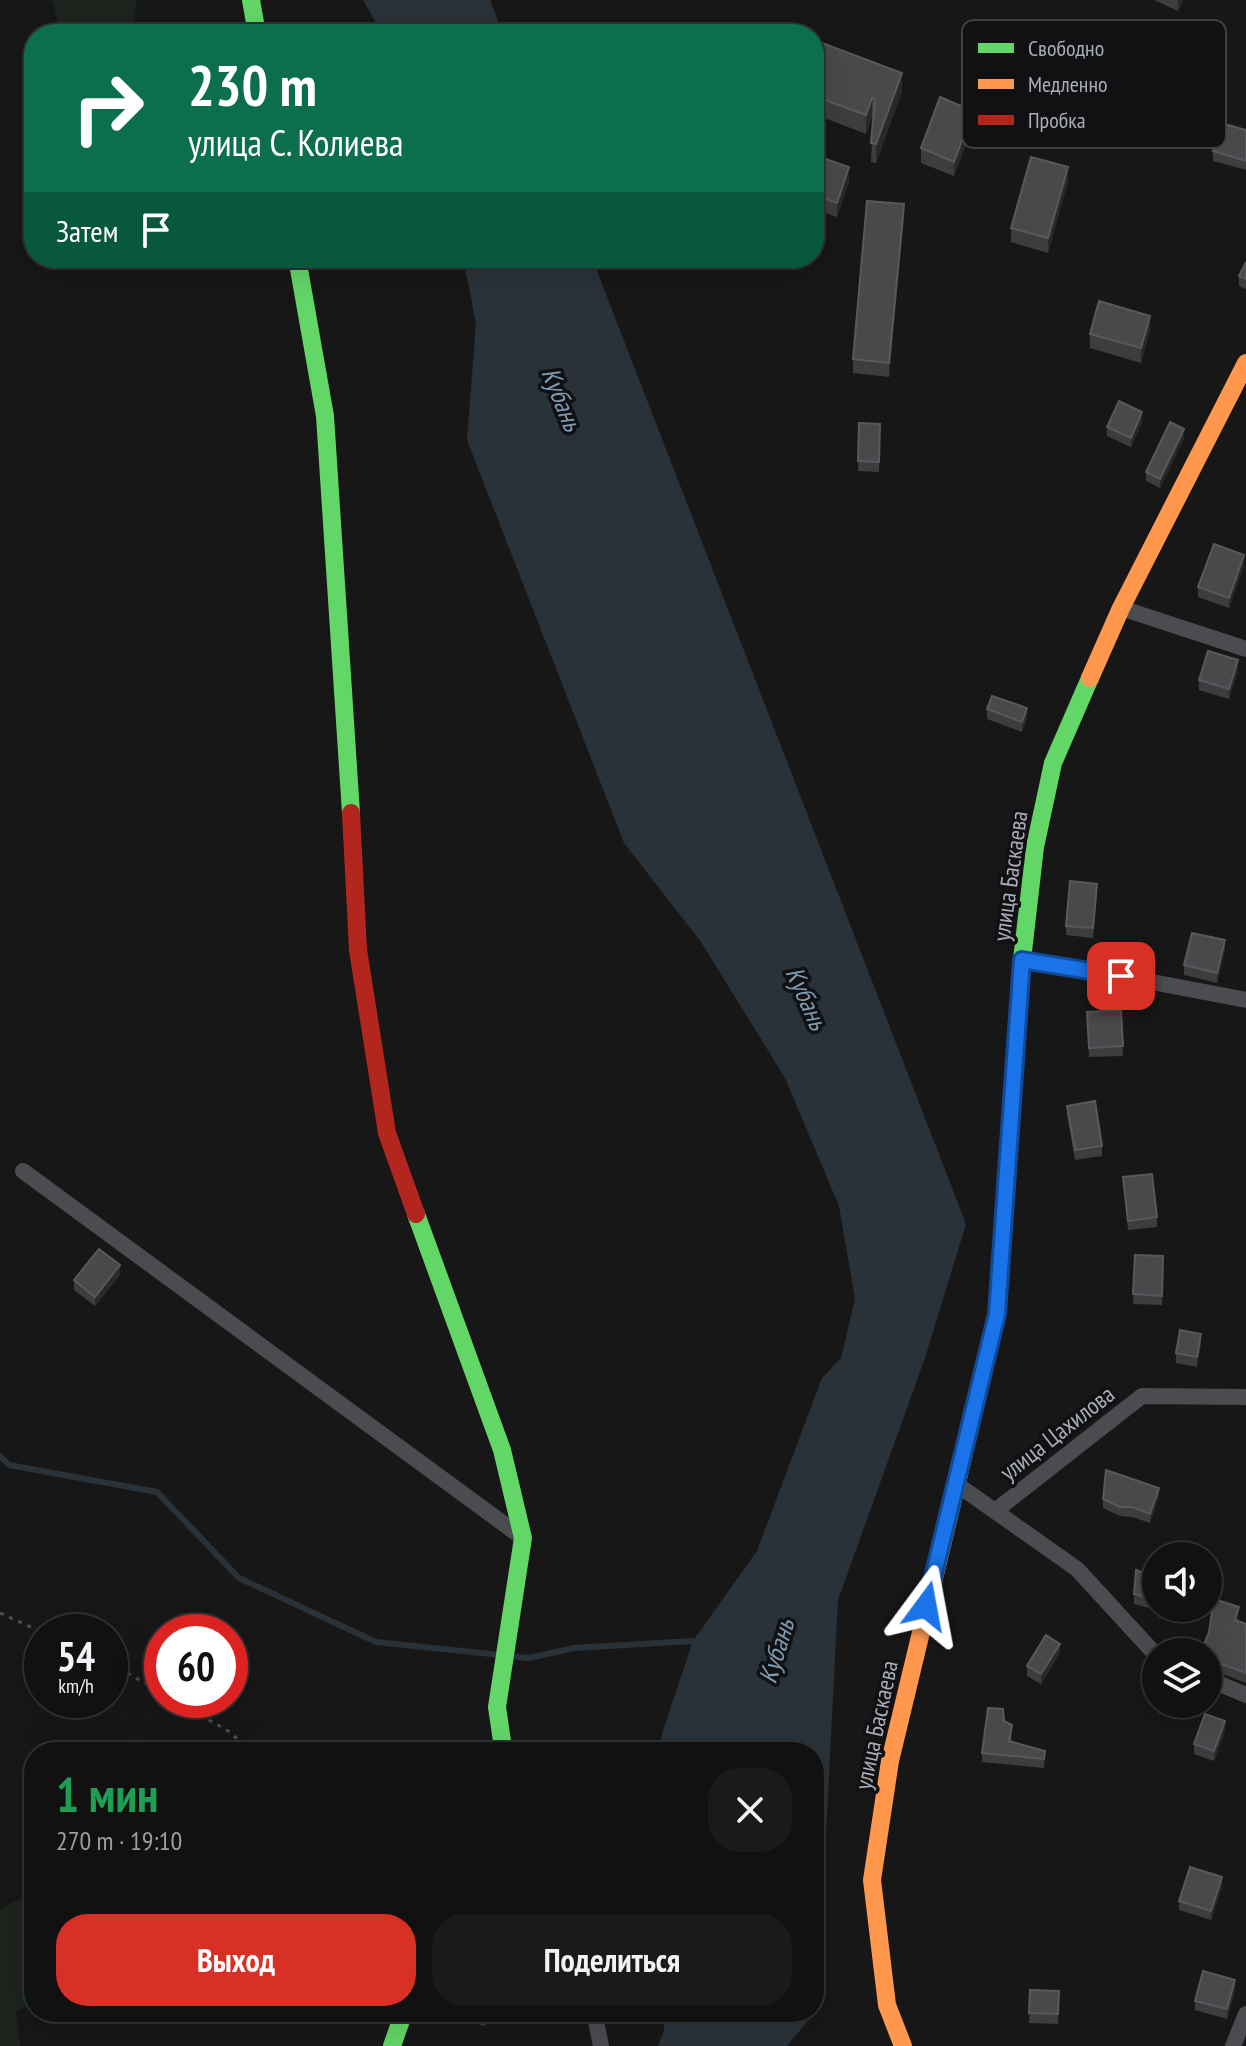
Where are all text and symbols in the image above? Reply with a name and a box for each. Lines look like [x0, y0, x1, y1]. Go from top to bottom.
legend [962, 20, 1226, 148]
text: Свободно [1028, 34, 1104, 62]
text: 230 m [188, 49, 317, 121]
icon: right [56, 56, 160, 160]
text: Медленно [1028, 70, 1107, 98]
text: Пробка [1028, 106, 1085, 134]
text: улица С. Колиева [188, 119, 403, 166]
icon: arrive [134, 208, 178, 252]
text: Затем [56, 211, 118, 250]
water label: Кубань [534, 363, 590, 436]
street label: улица Баскаева [986, 809, 1034, 943]
pin [1087, 942, 1155, 1010]
icon: arrive [1099, 954, 1143, 998]
water label: Кубань [779, 962, 836, 1036]
street label: улица Цахилова [993, 1379, 1121, 1487]
map controls [1142, 1542, 1222, 1718]
button: sound [1142, 1542, 1222, 1622]
position arrow [884, 1564, 968, 1648]
speed limit sign: 60 [144, 1614, 248, 1718]
water label: Кубань [751, 1614, 802, 1687]
text: 54 [57, 1630, 95, 1682]
button: layers [1142, 1638, 1222, 1718]
street label: улица Баскаева [847, 1658, 905, 1792]
text: km/h [58, 1673, 94, 1699]
text: 1 мин [56, 1763, 158, 1825]
button: close [708, 1768, 792, 1852]
text: 270 m · 19:10 [56, 1824, 182, 1857]
button: Выход [56, 1914, 416, 2006]
button: Поделиться [432, 1914, 792, 2006]

